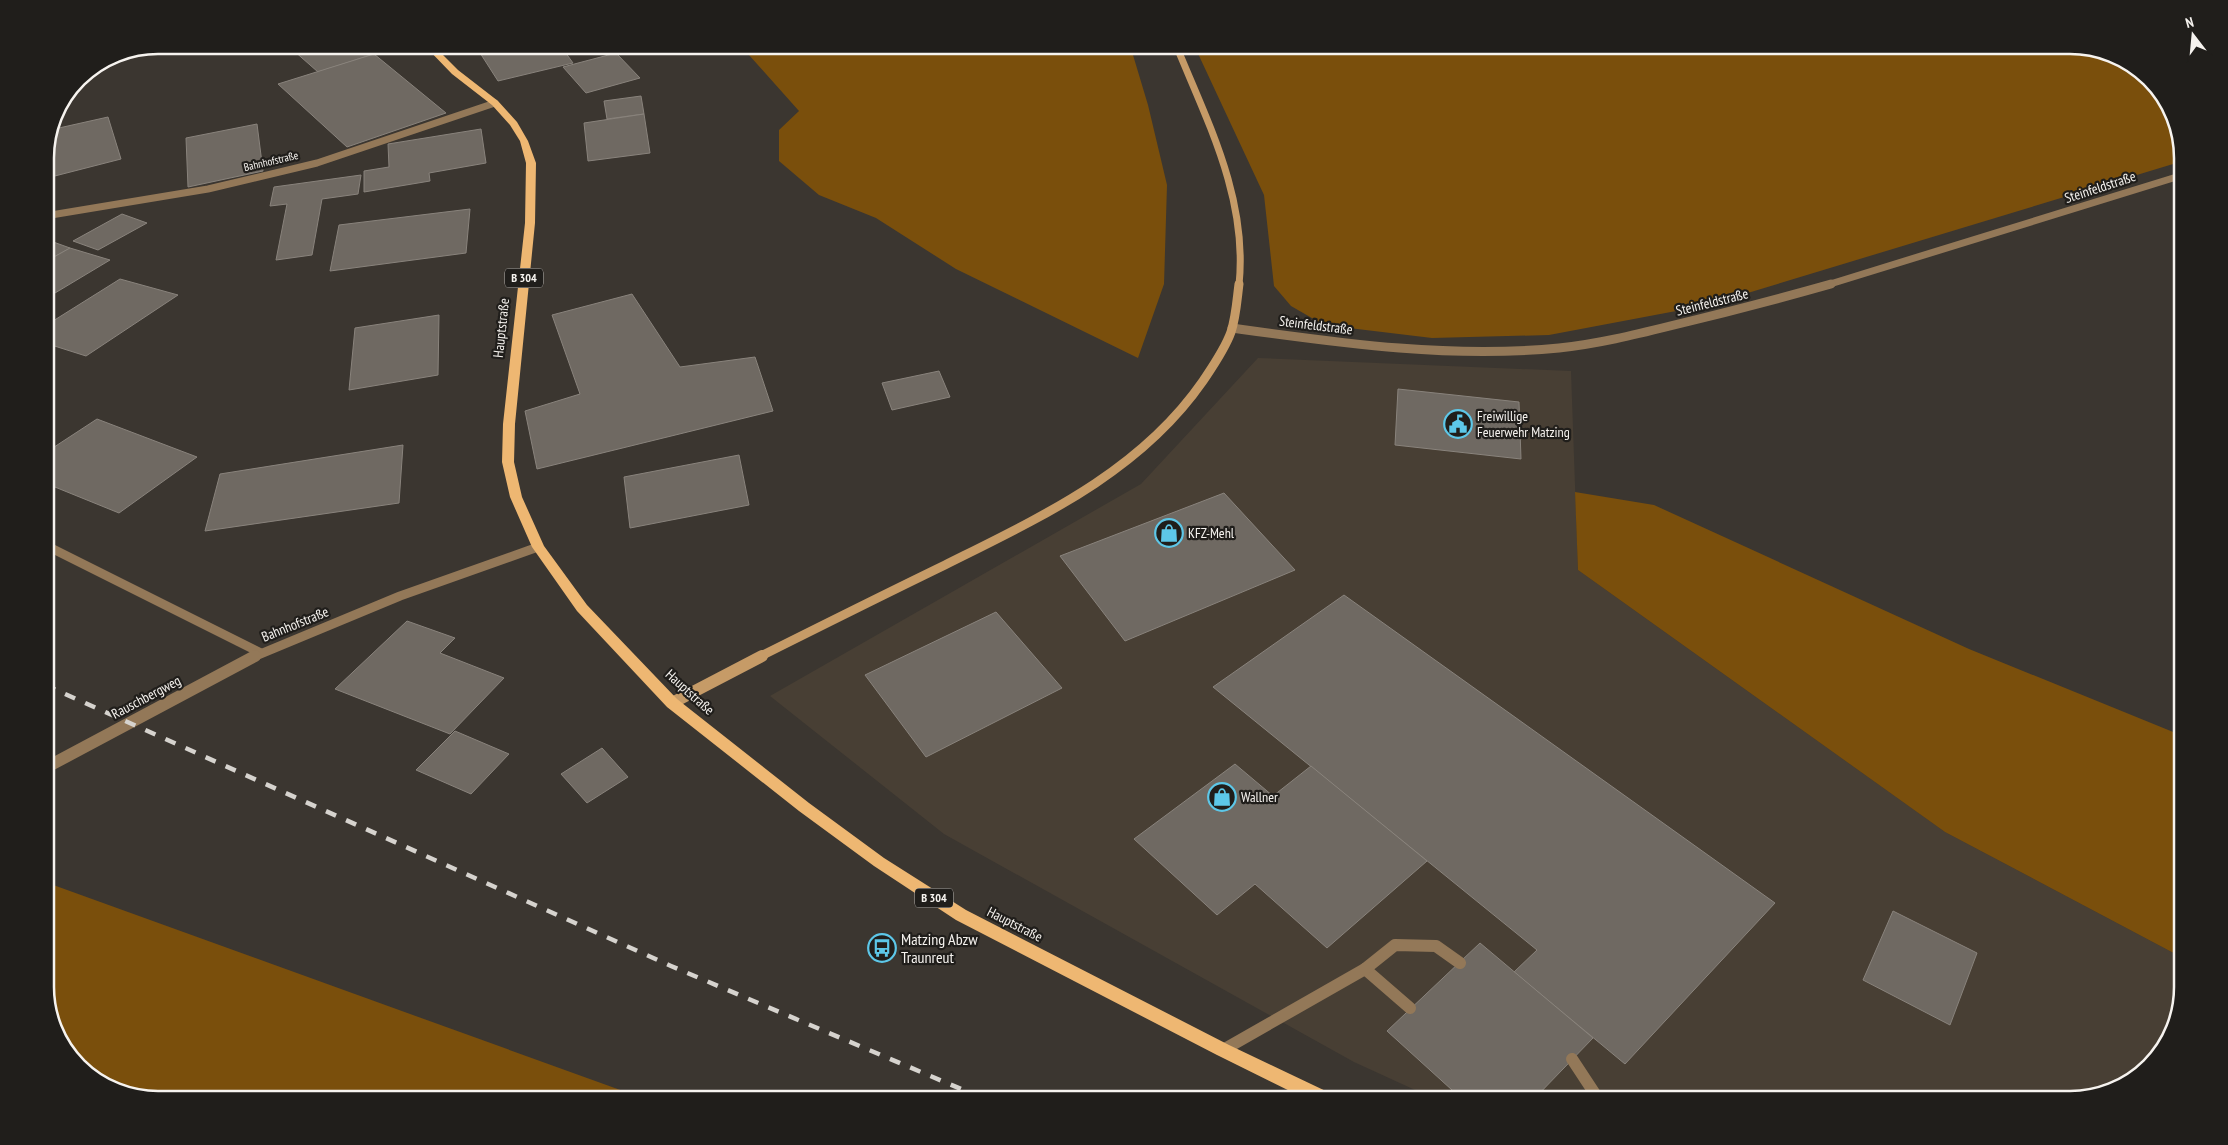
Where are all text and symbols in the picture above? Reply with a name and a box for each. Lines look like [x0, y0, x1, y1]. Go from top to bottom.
north arrow [2168, 10, 2218, 60]
text: N [2183, 13, 2196, 32]
street label: Bahnhofstraße [242, 148, 300, 174]
street label: Steinfeldstraße [2062, 167, 2138, 207]
road number: B 304 [505, 268, 543, 288]
street label: Steinfeldstraße [1674, 284, 1750, 320]
street label: Hauptstraße [489, 297, 513, 359]
street label: Steinfeldstraße [1278, 312, 1354, 338]
place label: Freiwillige Feuerwehr Matzing [1477, 407, 1570, 441]
public building icon: Freiwillige Feuerwehr Matzing [1443, 409, 1473, 439]
shop icon: KFZ-Mehl [1154, 518, 1184, 548]
place label: KFZ-Mehl [1188, 524, 1235, 542]
street label: Bahnhofstraße [259, 602, 331, 646]
street label: Hauptstraße [662, 665, 718, 719]
street label: Rauschbergweg [108, 671, 184, 723]
shop icon: Wallner [1207, 782, 1237, 812]
place label: Wallner [1241, 788, 1278, 806]
road number: B 304 [915, 888, 953, 908]
street label: Hauptstraße [984, 902, 1046, 946]
place label: Matzing Abzw Traunreut [901, 929, 978, 967]
bus stop icon: Matzing Abzw Traunreut [867, 933, 897, 963]

